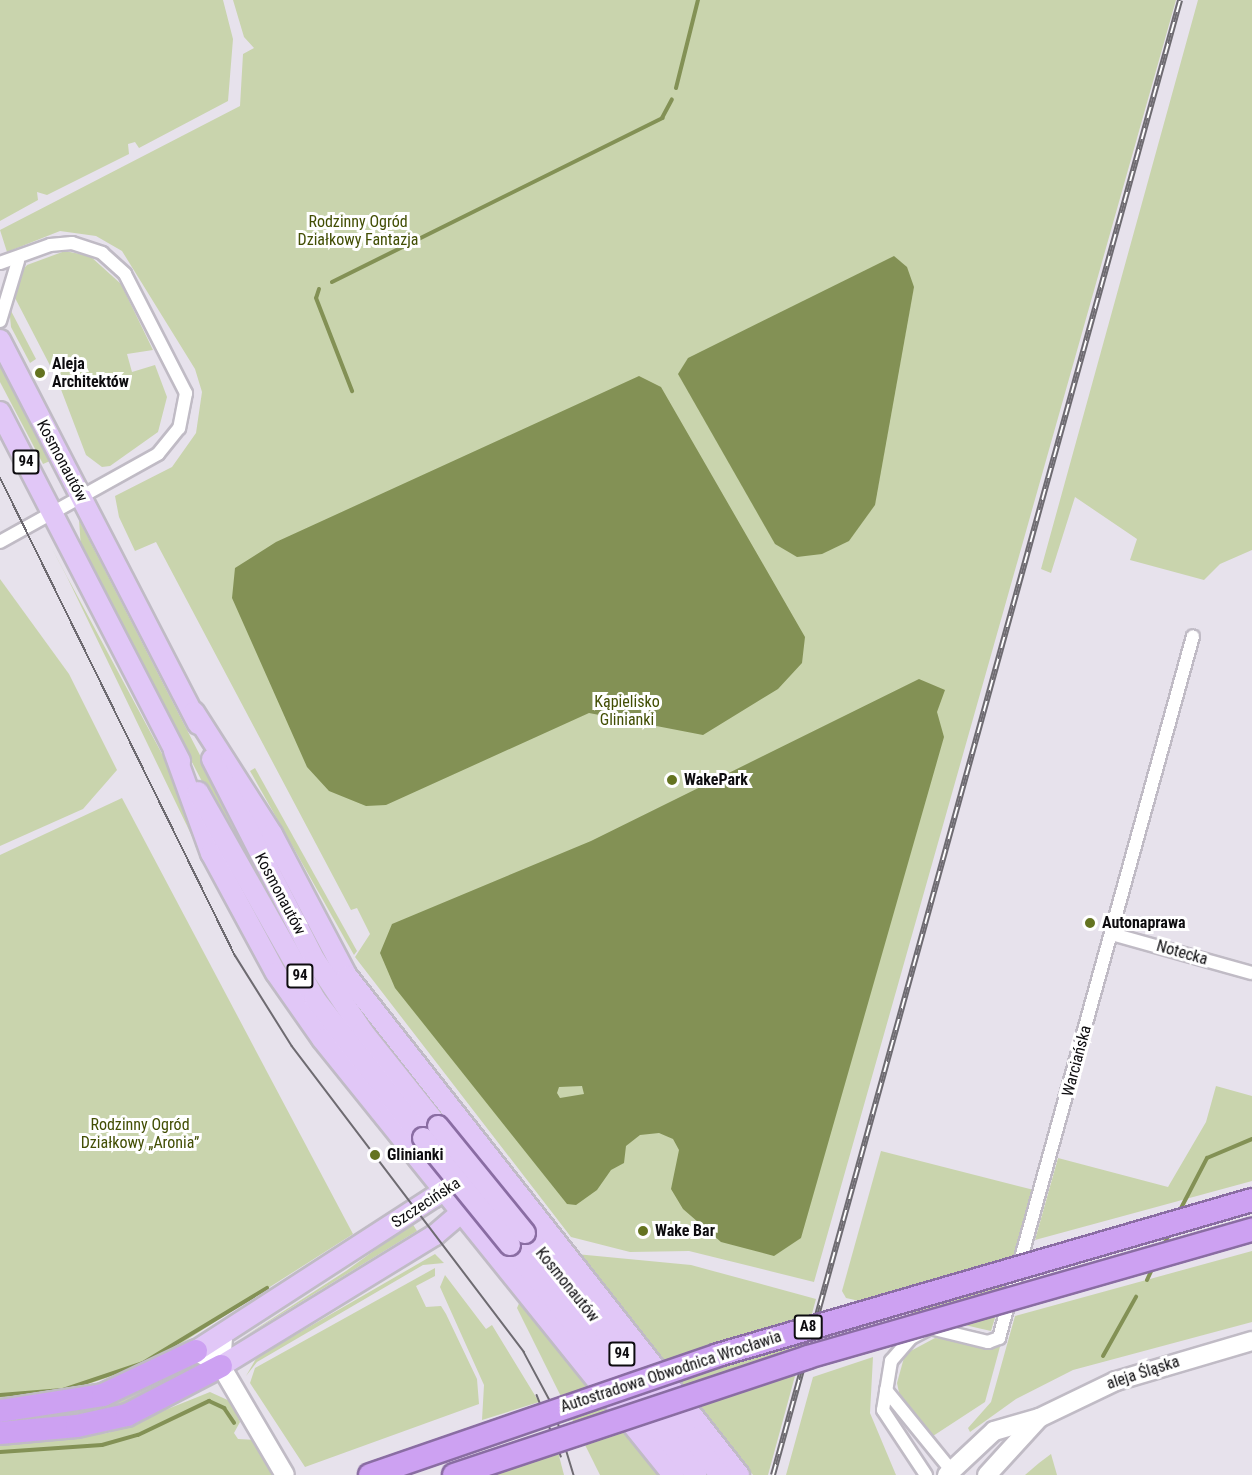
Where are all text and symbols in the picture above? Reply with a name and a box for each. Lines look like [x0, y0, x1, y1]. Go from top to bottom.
park label: Rodzinny Ogród Działkowy Fantazja [298, 212, 418, 250]
place label: Aleja Architektów [52, 354, 129, 392]
marker: Aleja Architektów [33, 366, 47, 380]
street label: Kosmonautów [32, 417, 92, 505]
road number: 94 [11, 450, 41, 474]
park label: Kąpielisko Glinianki [594, 692, 660, 730]
place label: WakePark [684, 770, 748, 790]
marker: WakePark [665, 773, 679, 787]
street label: Kosmonautów [250, 850, 310, 938]
place label: Autonaprawa [1102, 913, 1186, 933]
marker: Autonaprawa [1083, 916, 1097, 930]
street label: Notecka [1154, 937, 1210, 969]
road number: 94 [285, 964, 315, 988]
street label: Warciańska [1058, 1023, 1096, 1099]
park label: Rodzinny Ogród Działkowy „Aronia” [81, 1115, 199, 1153]
place label: Glinianki [387, 1145, 443, 1165]
marker: Glinianki [368, 1148, 382, 1162]
street label: Szczecińska [388, 1174, 464, 1232]
place label: Wake Bar [655, 1221, 715, 1241]
marker: Wake Bar [636, 1224, 650, 1238]
street label: Kosmonautów [531, 1244, 603, 1326]
road number: A8 [793, 1315, 823, 1339]
street label: Autostradowa Obwodnica Wrocławia [558, 1327, 784, 1417]
road number: 94 [607, 1342, 637, 1366]
street label: aleja Śląska [1104, 1352, 1182, 1394]

